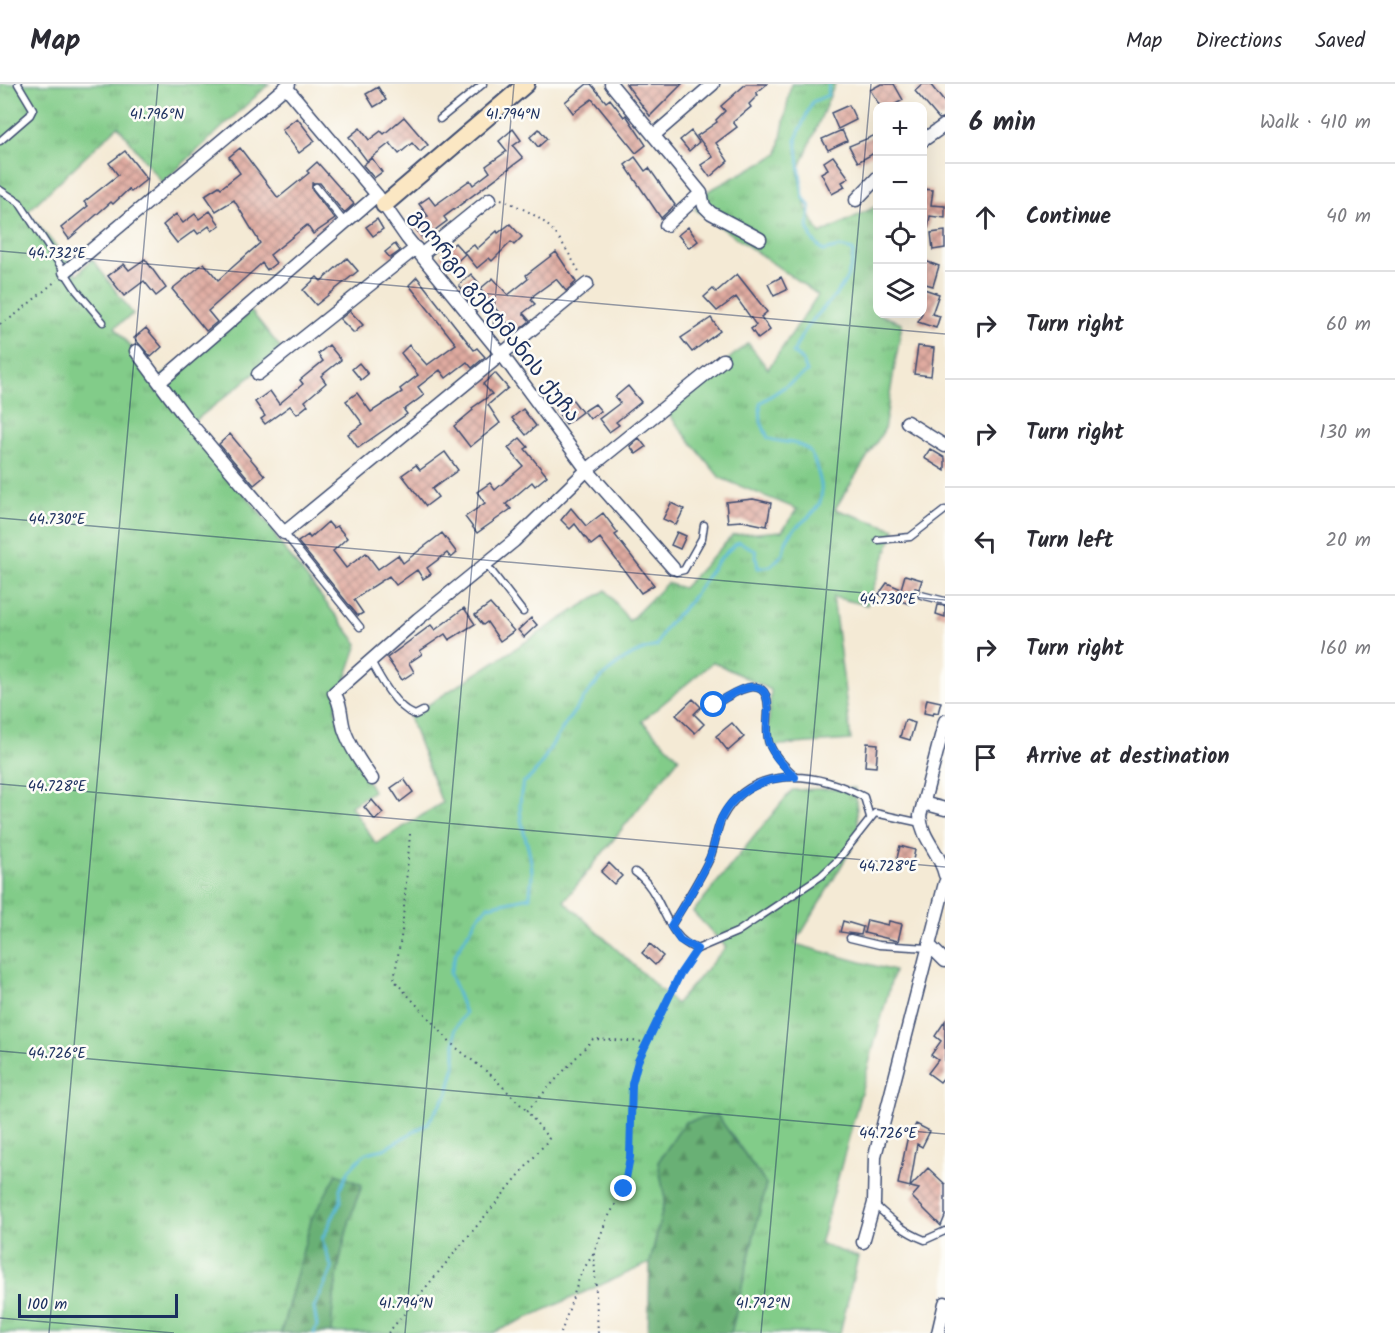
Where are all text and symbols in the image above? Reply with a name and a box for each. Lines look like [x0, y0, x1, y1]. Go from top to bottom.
text: Map [30, 19, 81, 64]
text: Map [1126, 25, 1162, 58]
text: Directions [1195, 25, 1282, 58]
text: Saved [1315, 25, 1365, 58]
map controls [873, 102, 927, 318]
button: + [873, 102, 927, 156]
text: 6 min [969, 102, 1036, 144]
text: 41.796°N [130, 103, 184, 127]
text: 41.794°N [486, 103, 540, 127]
text: Walk · 410 m [1260, 107, 1371, 139]
button: − [873, 156, 927, 210]
text: Continue [1026, 200, 1111, 235]
icon: ahead [969, 201, 1002, 234]
text: 40 m [1326, 201, 1371, 233]
street label: გიორგი გეხტმანის ქუჩა [400, 202, 588, 430]
button: locate [873, 210, 927, 264]
text: 44.732°E [28, 242, 87, 266]
button: layers [873, 264, 927, 318]
text: Turn right [1026, 308, 1124, 343]
icon: right [969, 309, 1002, 342]
text: 60 m [1326, 309, 1371, 341]
text: Turn right [1026, 416, 1124, 451]
icon: right [969, 417, 1002, 450]
text: 130 m [1319, 417, 1371, 449]
text: 44.730°E [29, 508, 87, 532]
text: Turn left [1026, 524, 1113, 559]
icon: left [969, 525, 1002, 558]
text: 20 m [1325, 525, 1371, 557]
text: 44.730°E [860, 588, 918, 612]
text: Turn right [1026, 632, 1124, 667]
icon: right [969, 633, 1002, 666]
text: 160 m [1320, 633, 1371, 665]
route start [700, 691, 726, 717]
text: Arrive at destination [1026, 740, 1229, 775]
icon: arrive [969, 741, 1002, 774]
text: 44.728°E [28, 775, 88, 799]
text: 44.728°E [859, 855, 919, 879]
text: 44.726°E [28, 1042, 87, 1066]
text: 44.726°E [859, 1122, 918, 1146]
route end [610, 1175, 636, 1201]
scale bar [18, 1291, 178, 1318]
text: 100 m [27, 1292, 67, 1317]
text: 41.794°N [379, 1292, 433, 1316]
text: 41.792°N [736, 1292, 790, 1316]

